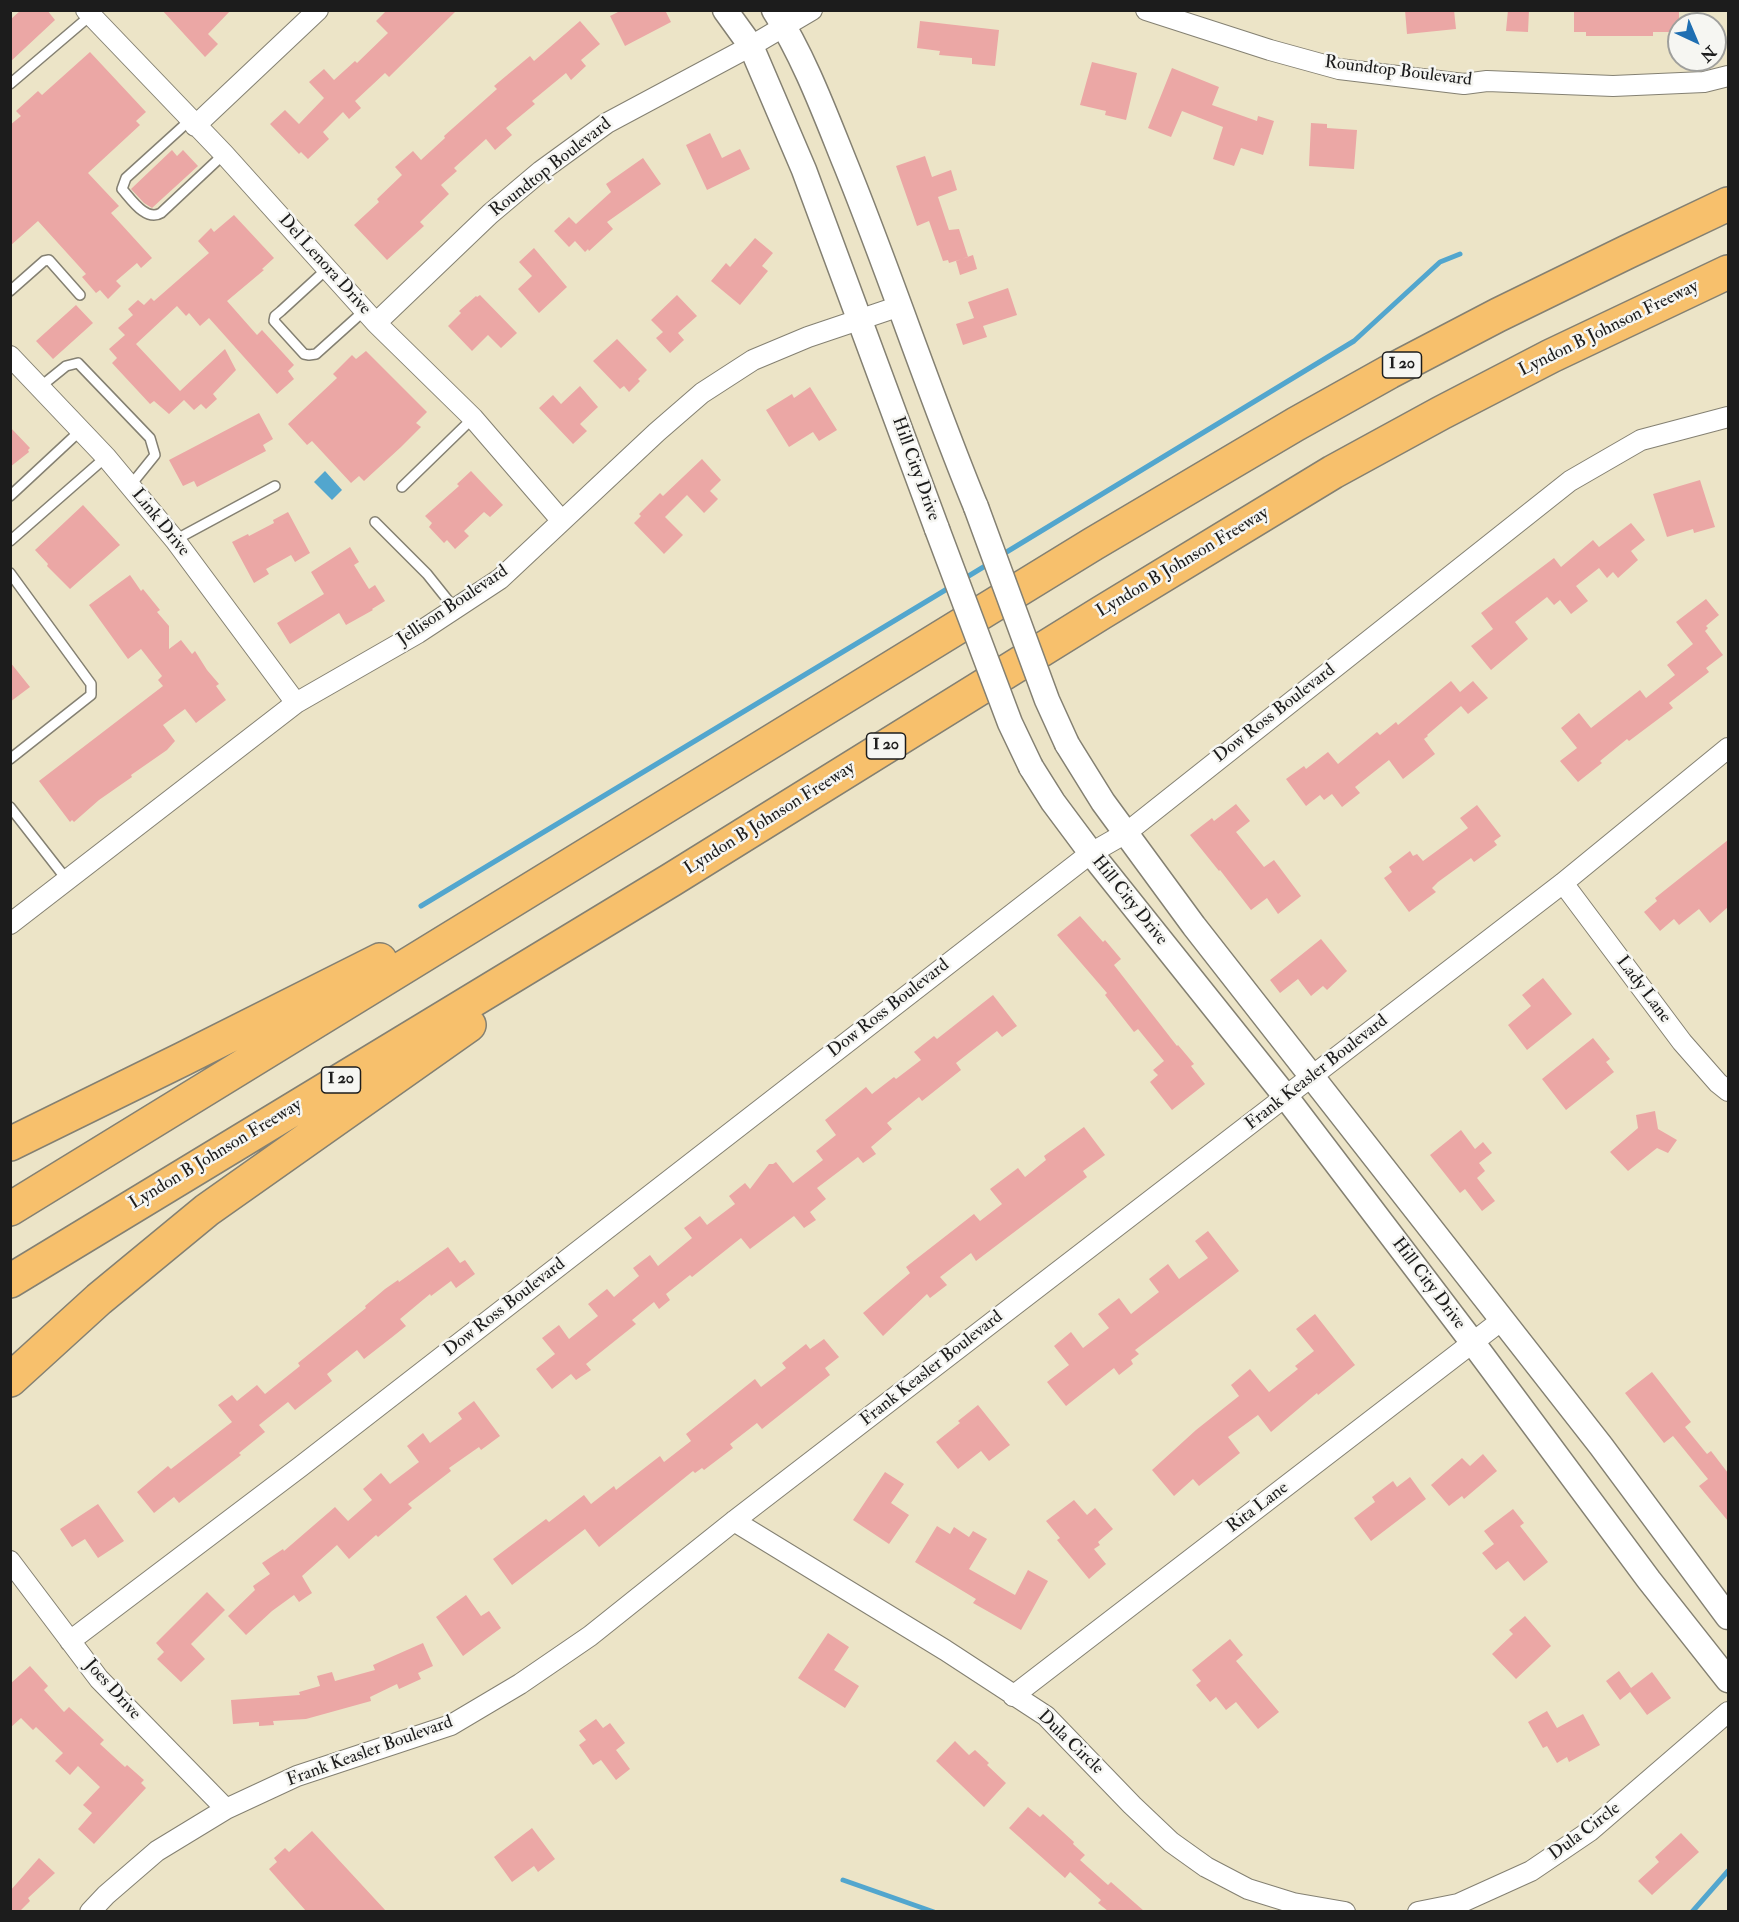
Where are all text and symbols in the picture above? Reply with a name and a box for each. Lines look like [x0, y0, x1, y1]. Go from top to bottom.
north arrow [1667, 12, 1727, 72]
text: N [1696, 41, 1720, 66]
street label: Roundtop Boulevard [1323, 52, 1473, 92]
street label: Roundtop Boulevard [486, 114, 616, 222]
street label: Del Lenora Drive [273, 210, 375, 320]
street label: Lyndon B Johnson Freeway [1516, 276, 1702, 382]
road number: I 20 [1382, 352, 1422, 378]
street label: Hill City Drive [886, 414, 944, 524]
street label: Link Drive [126, 485, 194, 561]
street label: Lyndon B Johnson Freeway [1093, 503, 1273, 623]
street label: Jellison Boulevard [394, 561, 512, 651]
street label: Dow Ross Boulevard [1210, 660, 1340, 768]
road number: I 20 [866, 733, 906, 759]
street label: Lyndon B Johnson Freeway [681, 758, 859, 880]
street label: Hill City Drive [1086, 852, 1172, 950]
street label: Lady Lane [1611, 952, 1675, 1028]
street label: Dow Ross Boulevard [824, 955, 954, 1063]
street label: Frank Keasler Boulevard [1241, 1011, 1393, 1135]
road number: I 20 [322, 1067, 360, 1093]
street label: Lyndon B Johnson Freeway [126, 1095, 306, 1215]
street label: Hill City Drive [1387, 1234, 1469, 1334]
street label: Dow Ross Boulevard [440, 1254, 570, 1362]
street label: Frank Keasler Boulevard [856, 1307, 1008, 1431]
street label: Rita Lane [1223, 1478, 1293, 1538]
street label: Joes Drive [79, 1655, 145, 1725]
street label: Dula Circle [1032, 1706, 1108, 1780]
street label: Frank Keasler Boulevard [284, 1712, 456, 1792]
street label: Dula Circle [1545, 1798, 1625, 1866]

